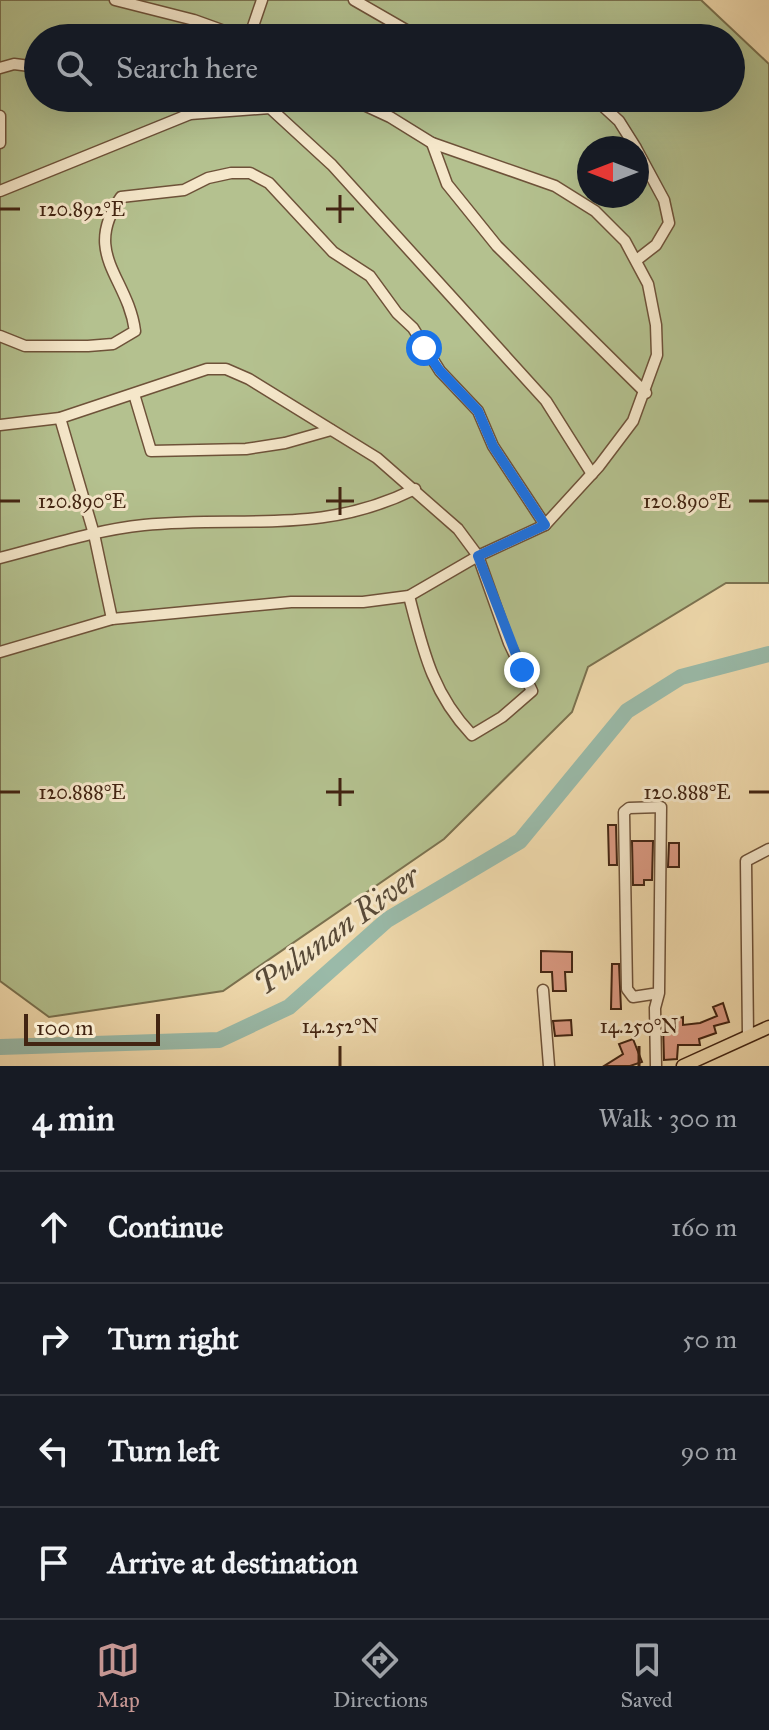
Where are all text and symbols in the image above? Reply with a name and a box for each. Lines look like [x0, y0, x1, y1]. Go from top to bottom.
search box [24, 24, 745, 112]
icon: search [52, 46, 96, 90]
text: Search here [116, 50, 258, 86]
north arrow [577, 136, 649, 208]
text: 120.892°E [39, 197, 125, 221]
route start [406, 330, 442, 366]
text: 120.890°E [38, 489, 126, 513]
text: 120.890°E [643, 489, 731, 513]
route end [504, 652, 540, 688]
text: 120.888°E [38, 780, 126, 804]
text: 120.888°E [643, 780, 731, 804]
water label: Pulunan River [247, 856, 429, 1003]
scale bar [24, 1010, 160, 1046]
text: 100 m [36, 1014, 93, 1041]
text: 14.252°N [302, 1014, 378, 1038]
text: 14.250°N [600, 1014, 678, 1038]
text: 4 min [32, 1098, 115, 1139]
text: Walk · 300 m [598, 1102, 737, 1134]
icon: ahead [32, 1205, 76, 1249]
text: Continue [108, 1209, 223, 1245]
text: 160 m [671, 1211, 737, 1243]
icon: right [32, 1317, 76, 1361]
text: Turn right [108, 1321, 239, 1357]
text: 50 m [682, 1323, 737, 1355]
icon: left [32, 1429, 76, 1473]
text: Turn left [108, 1433, 219, 1469]
text: 90 m [680, 1435, 737, 1467]
icon: arrive [32, 1541, 76, 1585]
text: Arrive at destination [108, 1545, 358, 1581]
tab: Map [96, 1638, 140, 1713]
tab: Directions [333, 1638, 428, 1713]
tab: Saved [620, 1638, 673, 1713]

